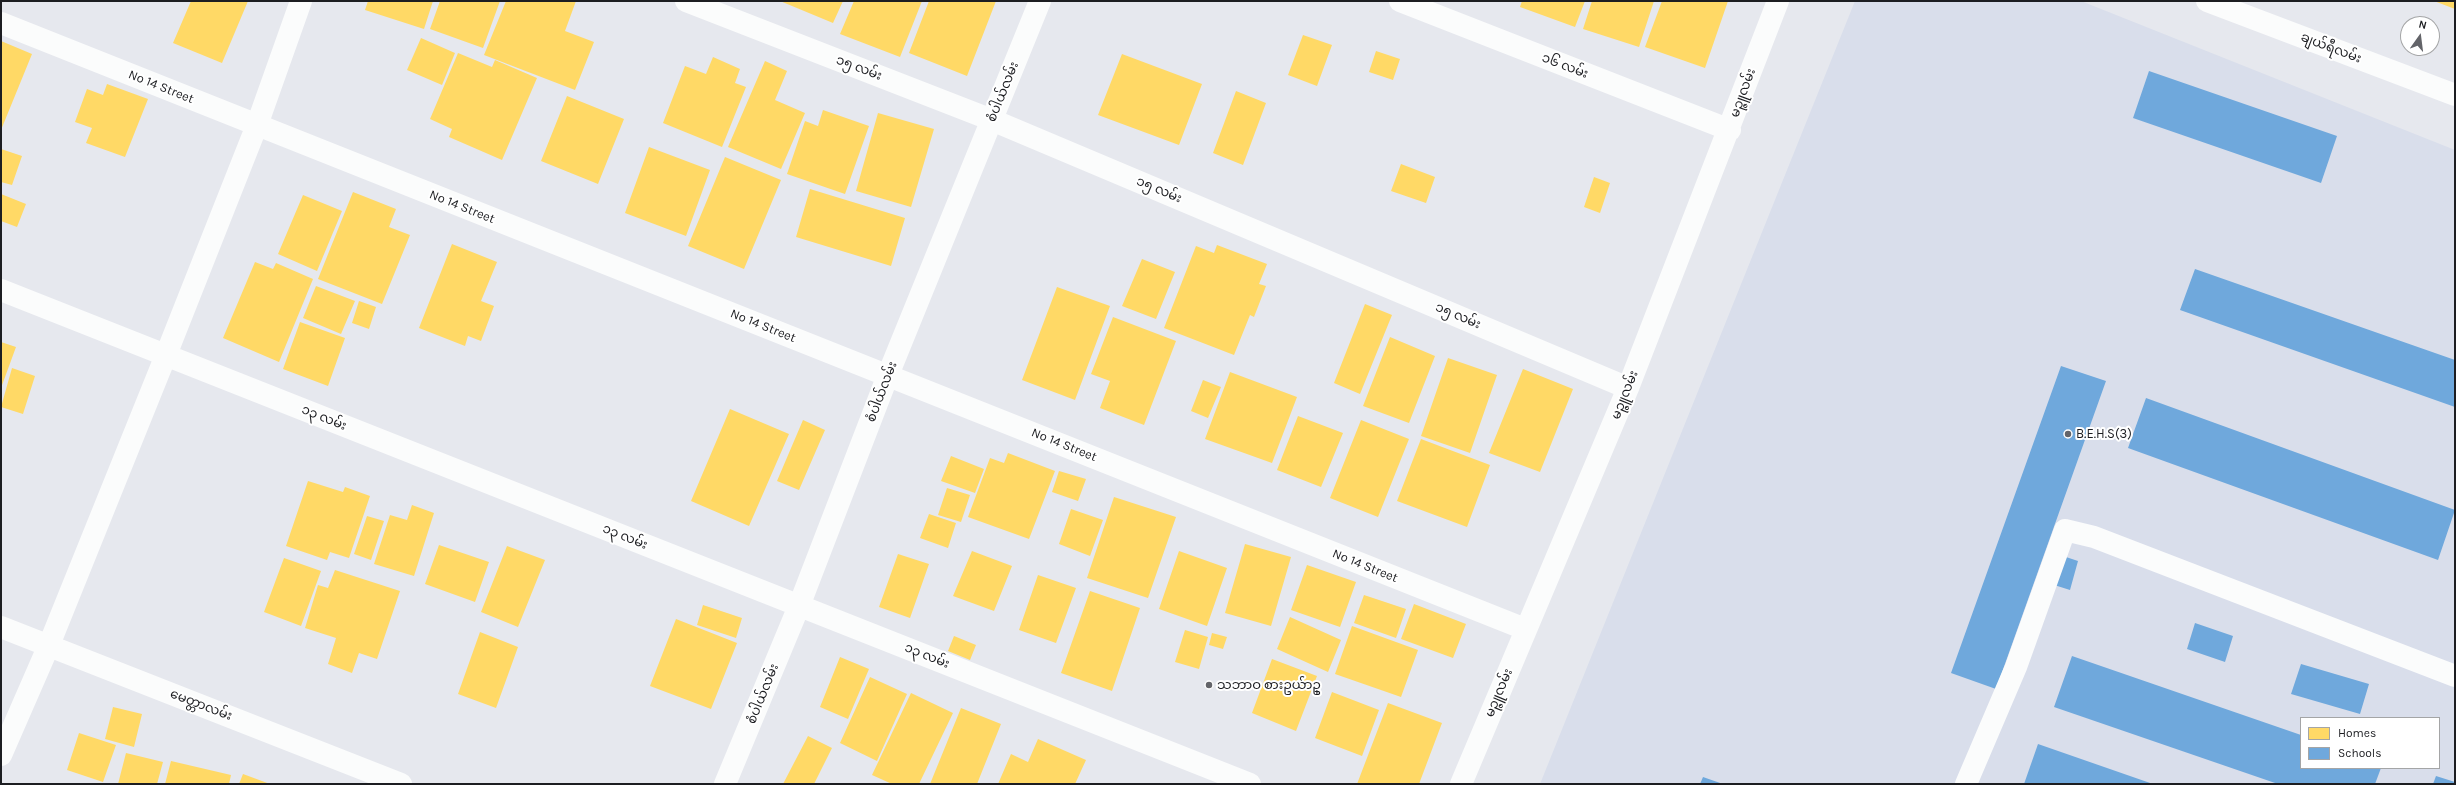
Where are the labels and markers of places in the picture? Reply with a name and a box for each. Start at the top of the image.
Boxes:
place label: B.E.H.S(3) [2076,426,2132,442]
marker: B.E.H.S(3) [2063,429,2073,439]
place label: သဘာဝ စားဥယ်ာဥ္ [1217,677,1321,693]
marker: သဘာဝ စားဥယ်ာဥ္ [1204,680,1214,690]

